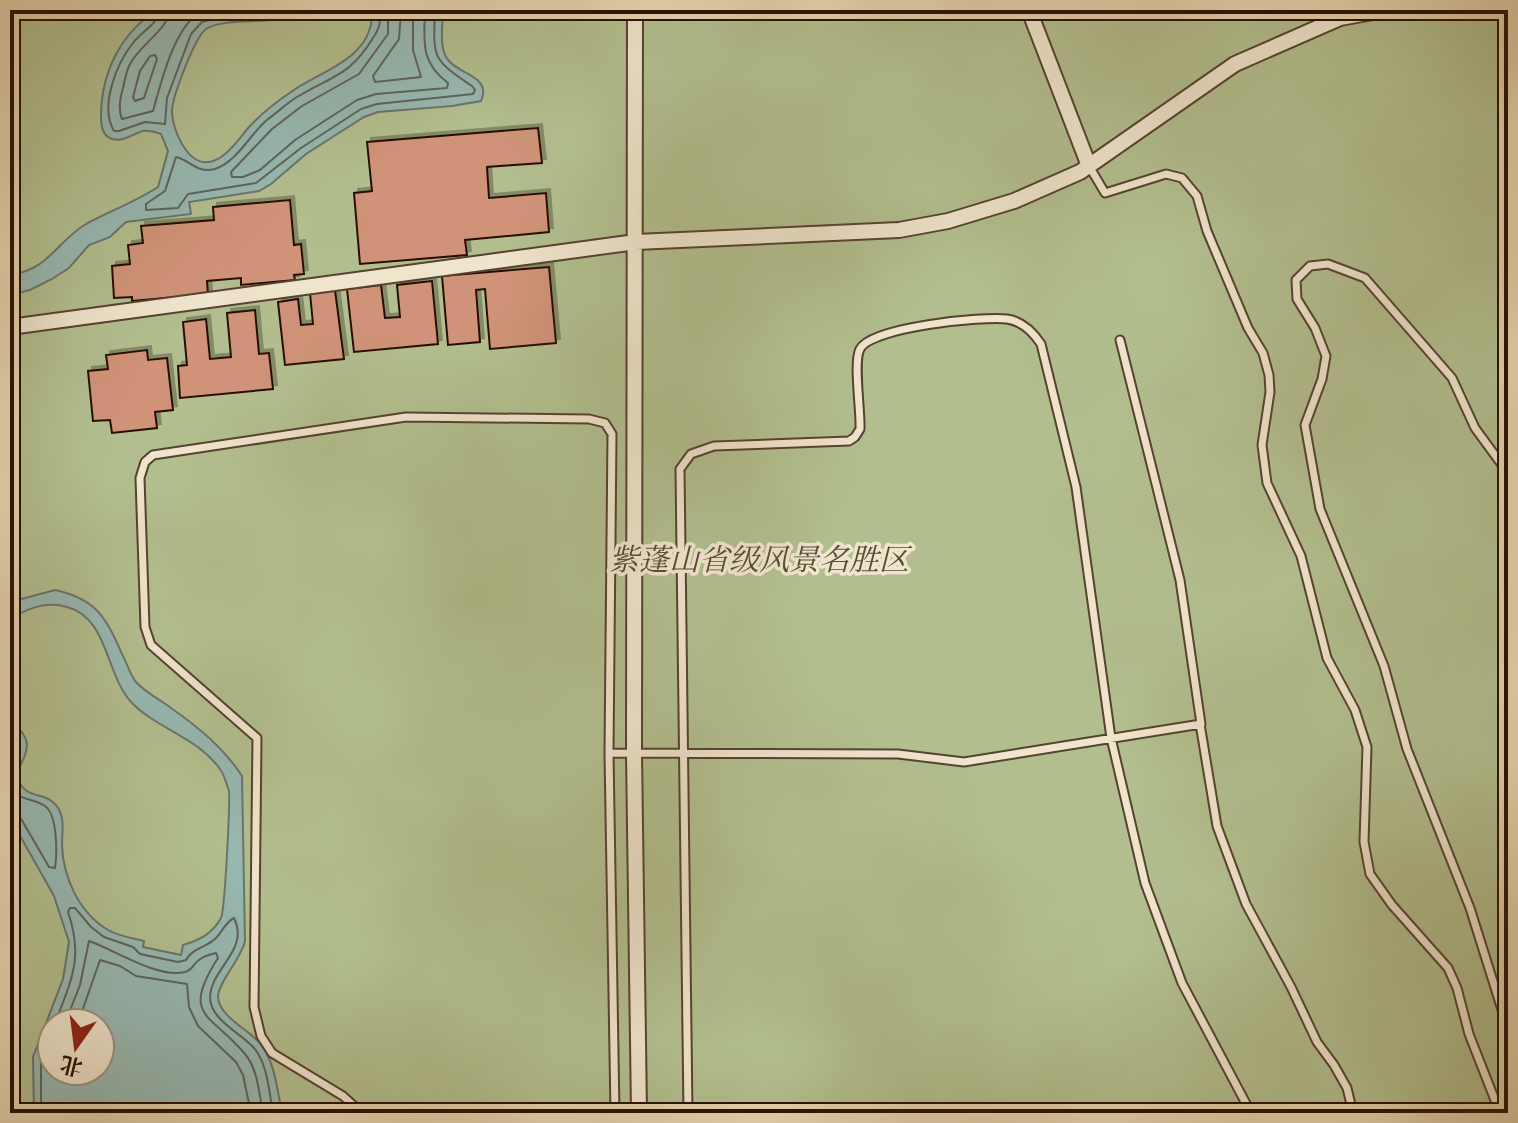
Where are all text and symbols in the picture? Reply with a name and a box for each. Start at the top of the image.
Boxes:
park label: 紫蓬山省级风景名胜区 [609,544,913,577]
north arrow [36,1007,116,1087]
text: 北 [58,1051,85,1079]

